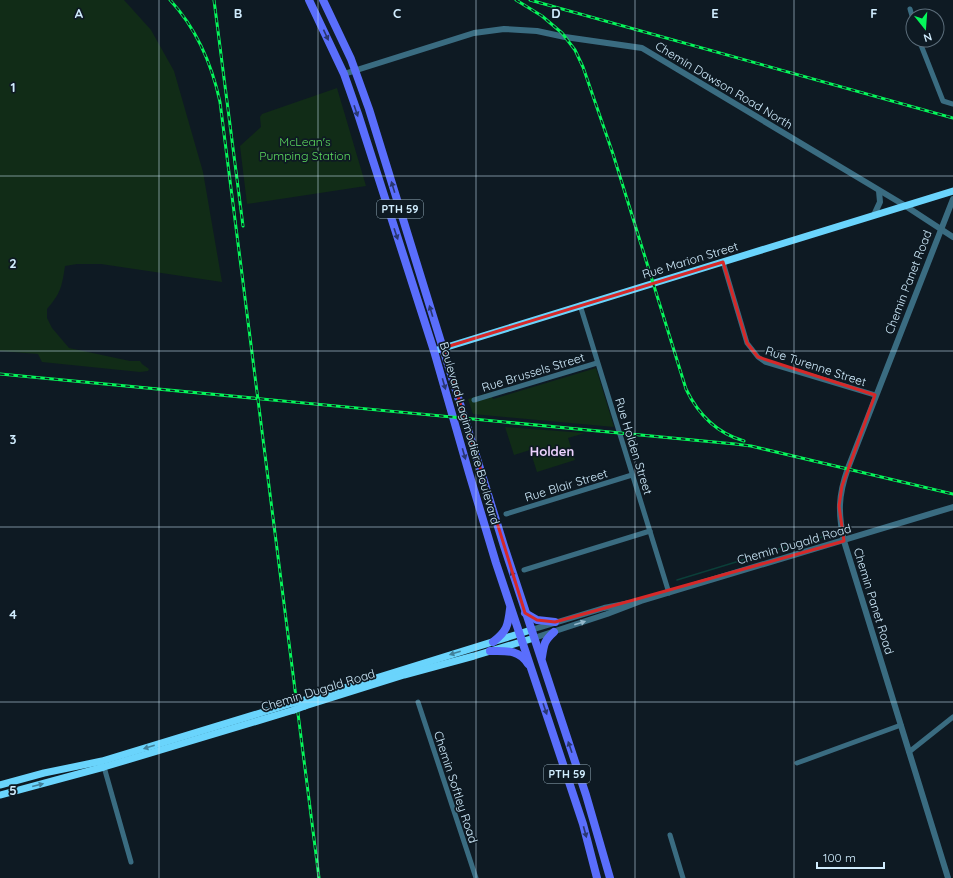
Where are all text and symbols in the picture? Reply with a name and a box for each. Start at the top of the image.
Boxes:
text: A [75,5,84,21]
text: B [234,5,242,21]
text: C [393,5,401,21]
text: D [551,5,561,21]
text: E [711,5,719,21]
text: F [870,5,878,21]
north arrow [905,8,945,48]
one-way arrow [323,29,329,41]
text: N [922,30,934,45]
street label: Chemin Dawson Road North [653,38,795,132]
text: 1 [10,79,16,95]
one-way arrow [354,105,360,117]
park label: McLean's Pumping Station [259,134,351,163]
one-way arrow [390,180,396,192]
road number: PTH 59 [377,200,423,218]
street label: Chemin Panet Road [881,228,935,336]
one-way arrow [394,229,400,241]
street label: Rue Marion Street [640,238,740,282]
text: 2 [9,255,17,271]
one-way arrow [428,304,434,316]
street label: Boulevard Lagimodière Boulevard [437,340,503,526]
street label: Rue Turenne Street [764,343,868,389]
street label: Rue Brussels Street [480,349,586,395]
one-way arrow [441,378,447,390]
street label: Rue Holden Street [612,396,656,496]
text: 3 [10,431,17,447]
district label: Holden [530,443,574,459]
one-way arrow [461,449,467,461]
street label: Rue Blair Street [523,465,609,505]
street label: Chemin Dugald Road [735,521,853,567]
street label: Chemin Panet Road [851,546,897,656]
one-way arrow [510,570,516,582]
text: 4 [9,606,17,622]
one-way arrow [575,620,587,626]
one-way arrow [449,650,461,656]
street label: Chemin Dugald Road [259,666,377,714]
one-way arrow [542,703,548,715]
street label: Chemin Softley Road [431,729,481,845]
one-way arrow [567,741,573,753]
one-way arrow [142,744,154,750]
road number: PTH 59 [544,765,590,783]
one-way arrow [31,781,44,787]
text: 5 [9,782,17,798]
one-way arrow [582,826,588,838]
scale bar [817,844,884,870]
text: 100 m [823,850,856,865]

